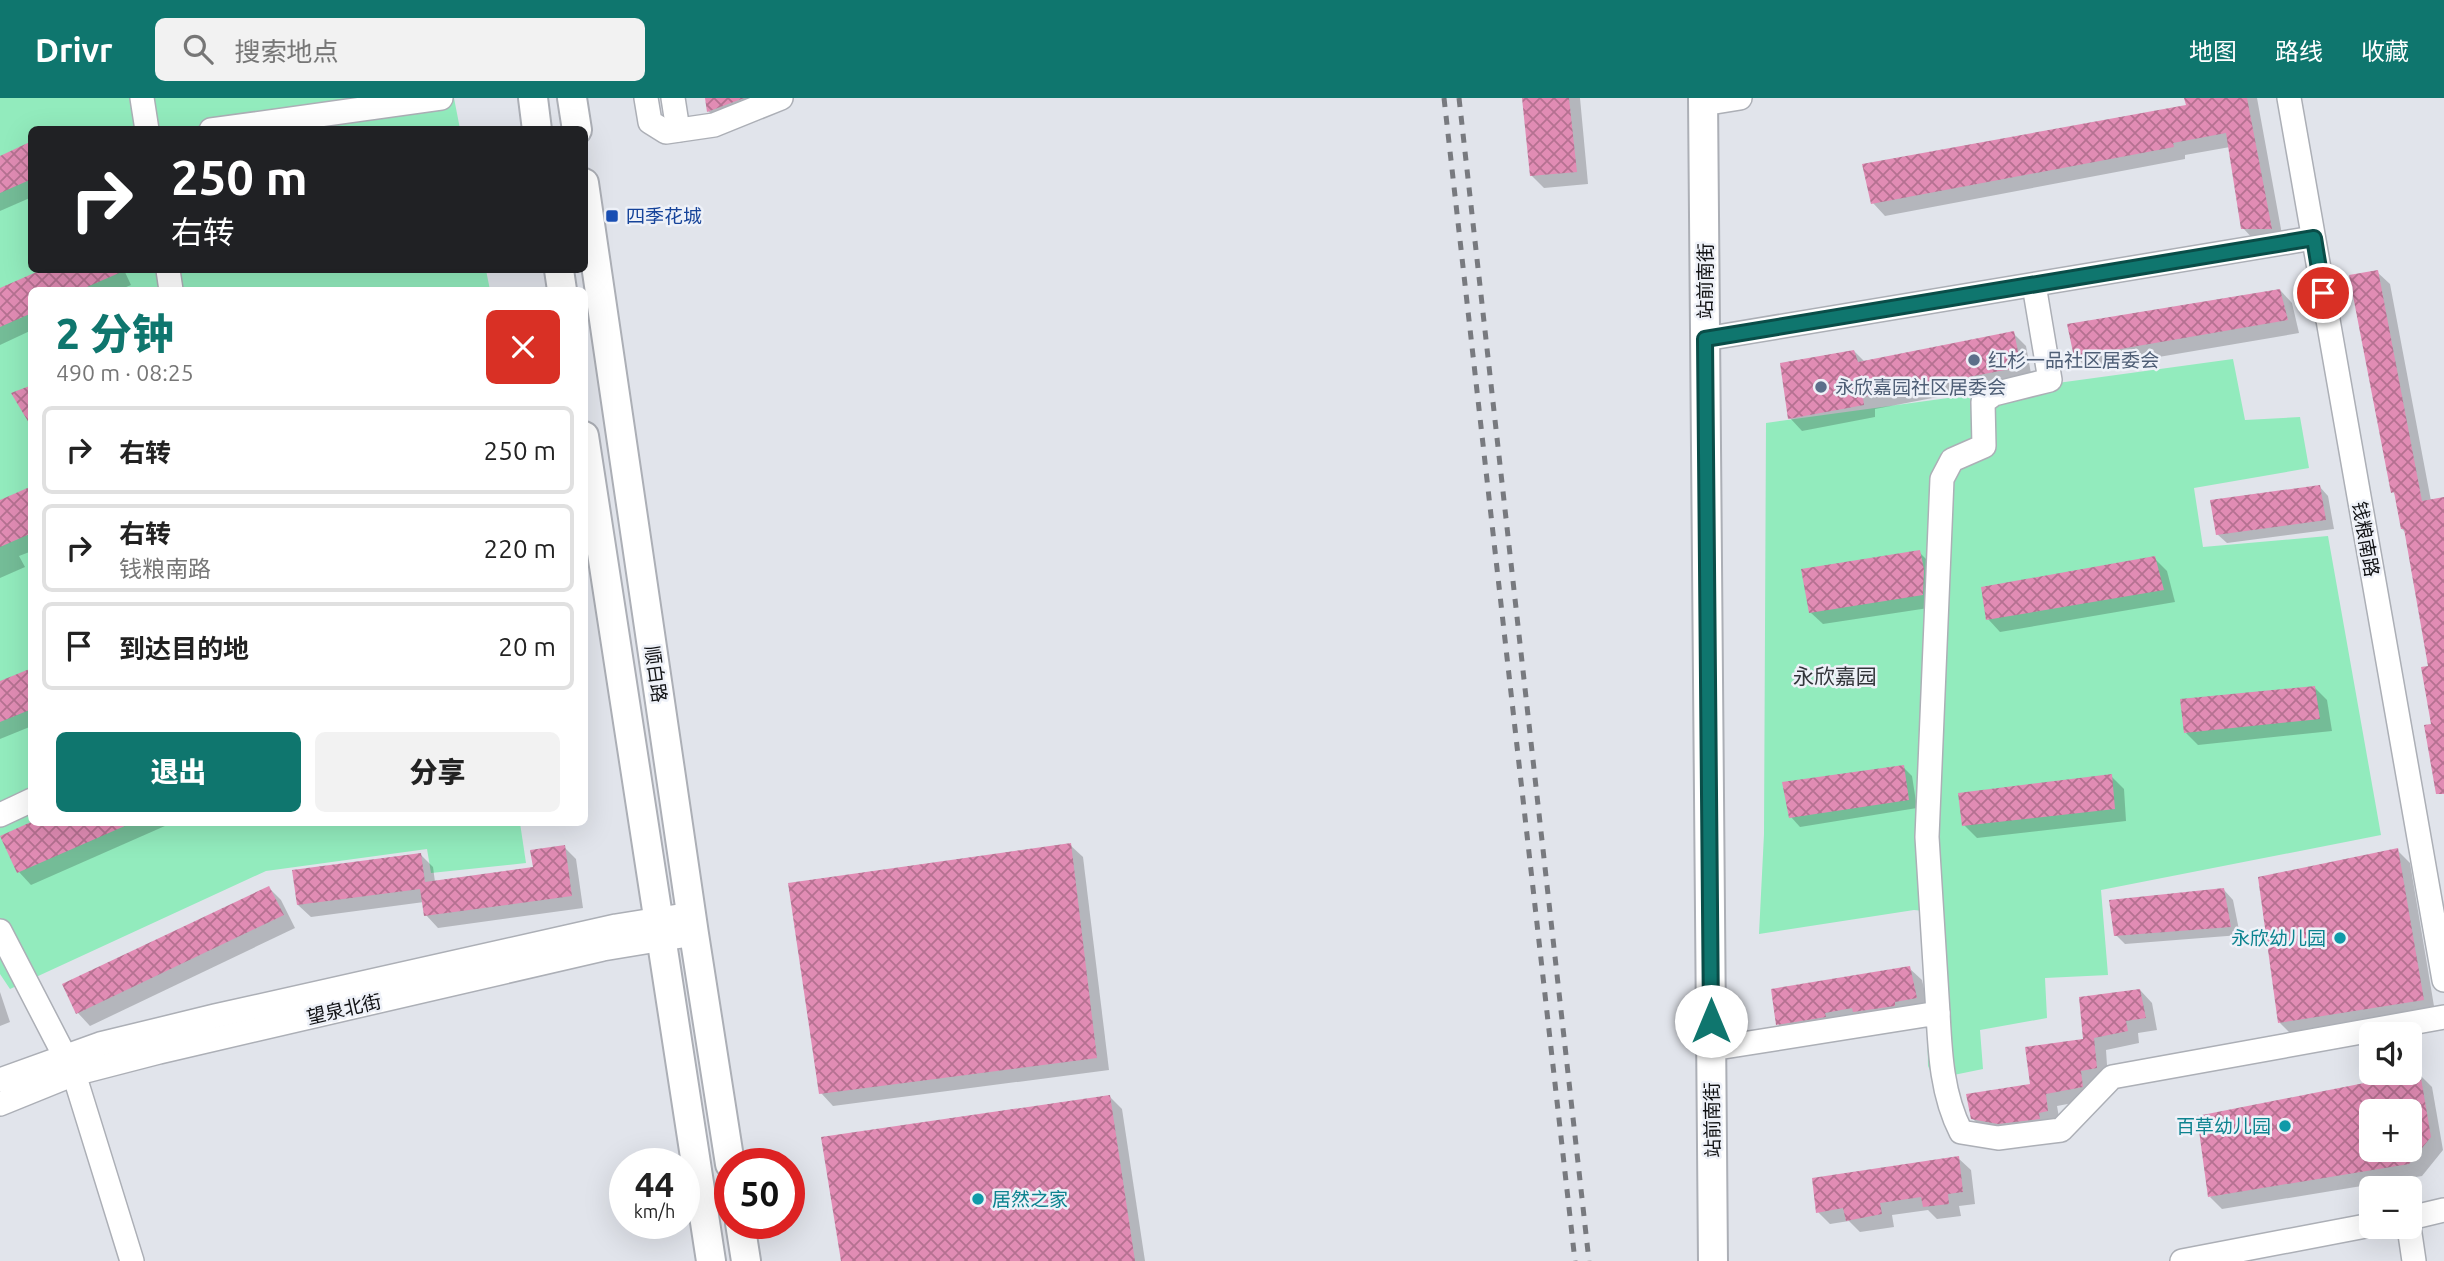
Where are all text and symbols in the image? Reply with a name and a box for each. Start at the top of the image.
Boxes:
search box [155,18,645,81]
icon: search [179,30,217,68]
text: Drivr [35,31,113,68]
text: 搜索地点 [235,37,339,66]
text: 地图 [2189,38,2237,65]
text: 路线 [2275,38,2323,65]
text: 收藏 [2361,38,2409,65]
text: 250 m [171,149,308,204]
icon: right [56,154,147,245]
place label: 四季花城 [626,205,702,227]
marker: 四季花城 [604,208,620,224]
text: 右转 [171,214,235,250]
street label: 站前南街 [1694,243,1716,319]
pin [2293,263,2353,323]
icon: arrive [2304,274,2342,312]
text: 2 分钟 [56,310,174,357]
button: close [486,310,560,384]
place label: 红杉一品社区居委会 [1988,349,2159,371]
marker: 红杉一品社区居委会 [1966,352,1982,368]
text: 490 m · 08:25 [56,360,194,385]
place label: 永欣嘉园社区居委会 [1835,376,2006,398]
marker: 永欣嘉园社区居委会 [1813,379,1829,395]
icon: right [60,431,98,469]
text: 250 m [484,436,556,465]
text: 右转 [119,438,171,467]
street label: 钱粮南路 [2349,500,2383,578]
text: 右转 [119,519,171,548]
icon: right [60,529,98,567]
text: 220 m [484,534,556,563]
text: 钱粮南路 [119,556,211,581]
icon: arrive [60,627,98,665]
text: 20 m [498,632,556,661]
text: 到达目的地 [119,634,249,663]
street label: 顺白路 [641,644,671,704]
district label: 永欣嘉园 [1793,664,1877,688]
button: 退出 [56,732,301,812]
button: 分享 [315,732,560,812]
place label: 永欣幼儿园 [2231,927,2326,949]
marker: 永欣幼儿园 [2332,930,2348,946]
position arrow [1674,984,1748,1058]
street label: 望泉北街 [304,990,384,1028]
map controls [2359,1022,2422,1239]
button: sound [2359,1022,2422,1085]
street label: 站前南街 [1700,1082,1724,1158]
button: + [2359,1099,2422,1162]
place label: 百草幼儿园 [2176,1115,2271,1137]
marker: 百草幼儿园 [2277,1118,2293,1134]
speed limit sign: 50 [714,1148,805,1239]
text: 44 [635,1164,674,1204]
button: − [2359,1176,2422,1239]
place label: 居然之家 [992,1188,1068,1210]
marker: 居然之家 [970,1191,986,1207]
text: km/h [634,1201,675,1221]

